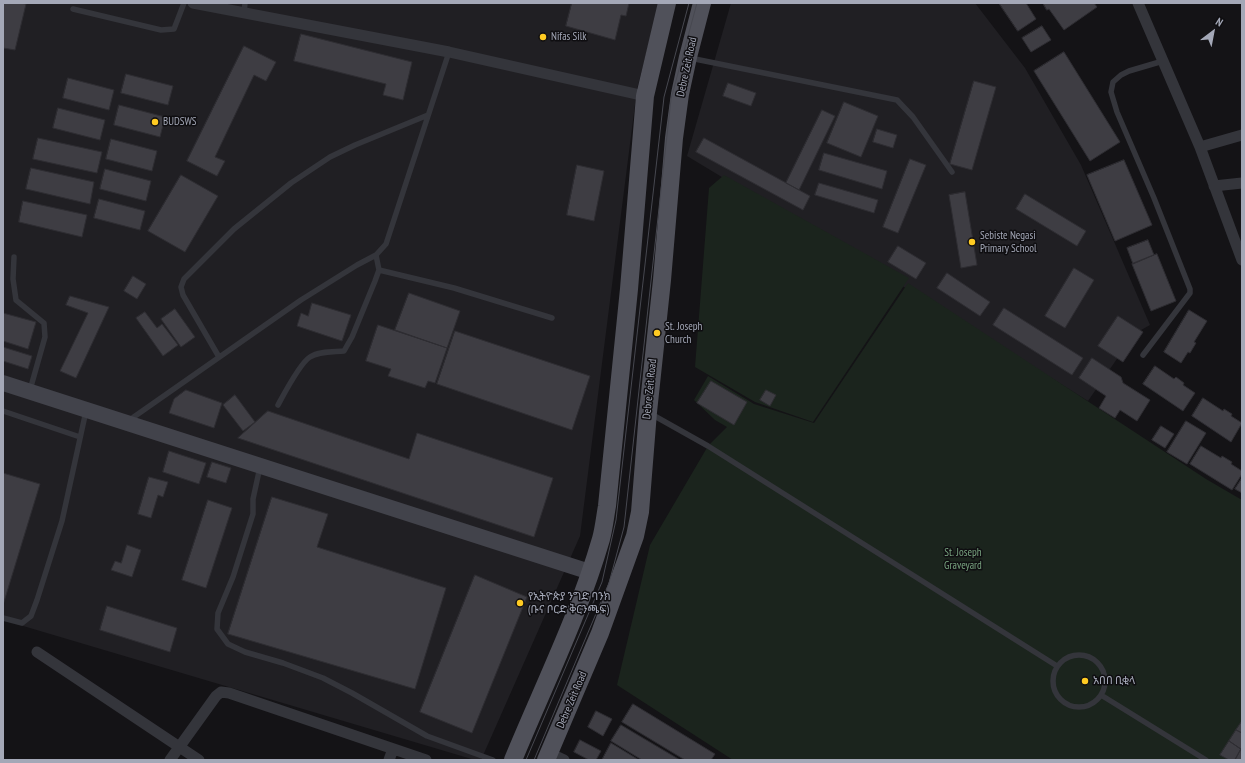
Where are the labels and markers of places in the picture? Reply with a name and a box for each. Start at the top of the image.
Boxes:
place label: Nifas Silk [551,30,587,44]
marker: Nifas Silk [538,32,548,42]
place label: BUDSWS [163,115,196,129]
marker: BUDSWS [150,117,160,127]
place label: Sebiste Negasi Primary School [980,229,1037,255]
marker: Sebiste Negasi Primary School [967,237,977,247]
place label: St. Joseph Church [665,320,702,346]
marker: St. Joseph Church [652,328,662,338]
place label: የኢትዮጵያ ንግድ ባንክ (ቡና ቦርድ ቅርንጫፍ) [528,590,611,616]
marker: የኢትዮጵያ ንግድ ባንክ (ቡና ቦርድ ቅርንጫፍ) [515,598,525,608]
place label: አበበ ቢቂላ [1093,674,1135,688]
marker: አበበ ቢቂላ [1080,676,1090,686]

